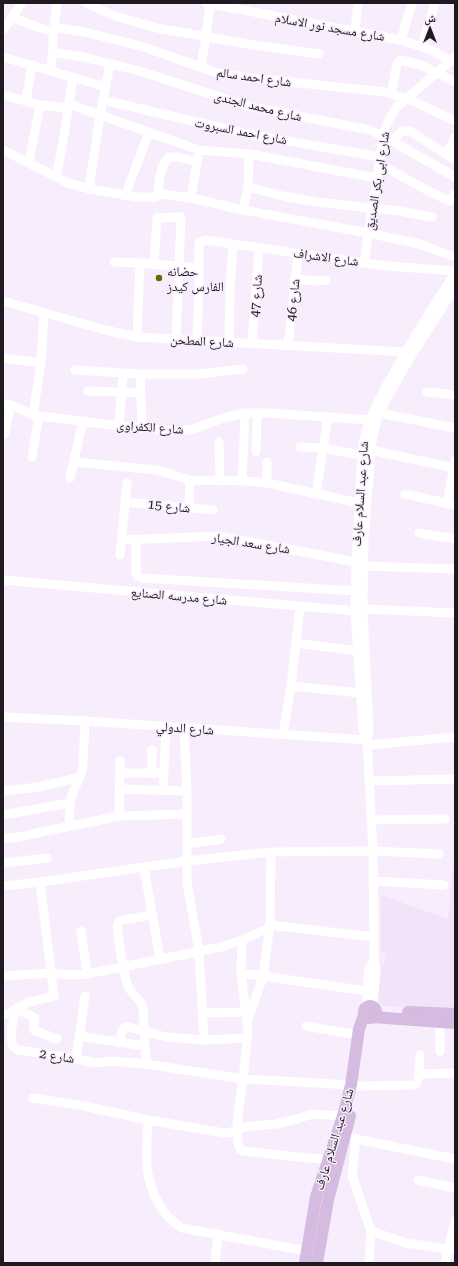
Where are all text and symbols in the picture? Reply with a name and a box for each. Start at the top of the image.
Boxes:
north arrow [410,8,450,48]
street label: شارع مسجد نور الاسلام [274,10,386,46]
text: ش [424,12,436,26]
street label: شارع احمد سالم [215,64,293,92]
street label: شارع محمد الجندى [212,88,303,126]
street label: شارع احمد السبروت [193,115,288,149]
street label: شارع ابى بكر الصديق [362,130,394,232]
street label: شارع الاشراف [292,245,360,271]
place label: حضانه الفارس كيدز [166,264,224,295]
marker: حضانه الفارس كيدز [154,273,164,283]
street label: شارع 47 [247,274,267,318]
street label: شارع 46 [283,278,305,322]
street label: شارع المطحن [170,332,234,352]
street label: شارع الكفراوى [116,417,184,439]
street label: شارع عبد السلام عارف [349,441,373,547]
street label: شارع 15 [147,496,191,518]
street label: شارع سعد الجيار [210,529,291,559]
street label: شارع مدرسه الصنايع [130,584,228,610]
street label: شارع الدولي [155,719,214,741]
street label: شارع 2 [38,1046,76,1068]
street label: شارع عبد السلام عارف [311,1086,359,1192]

